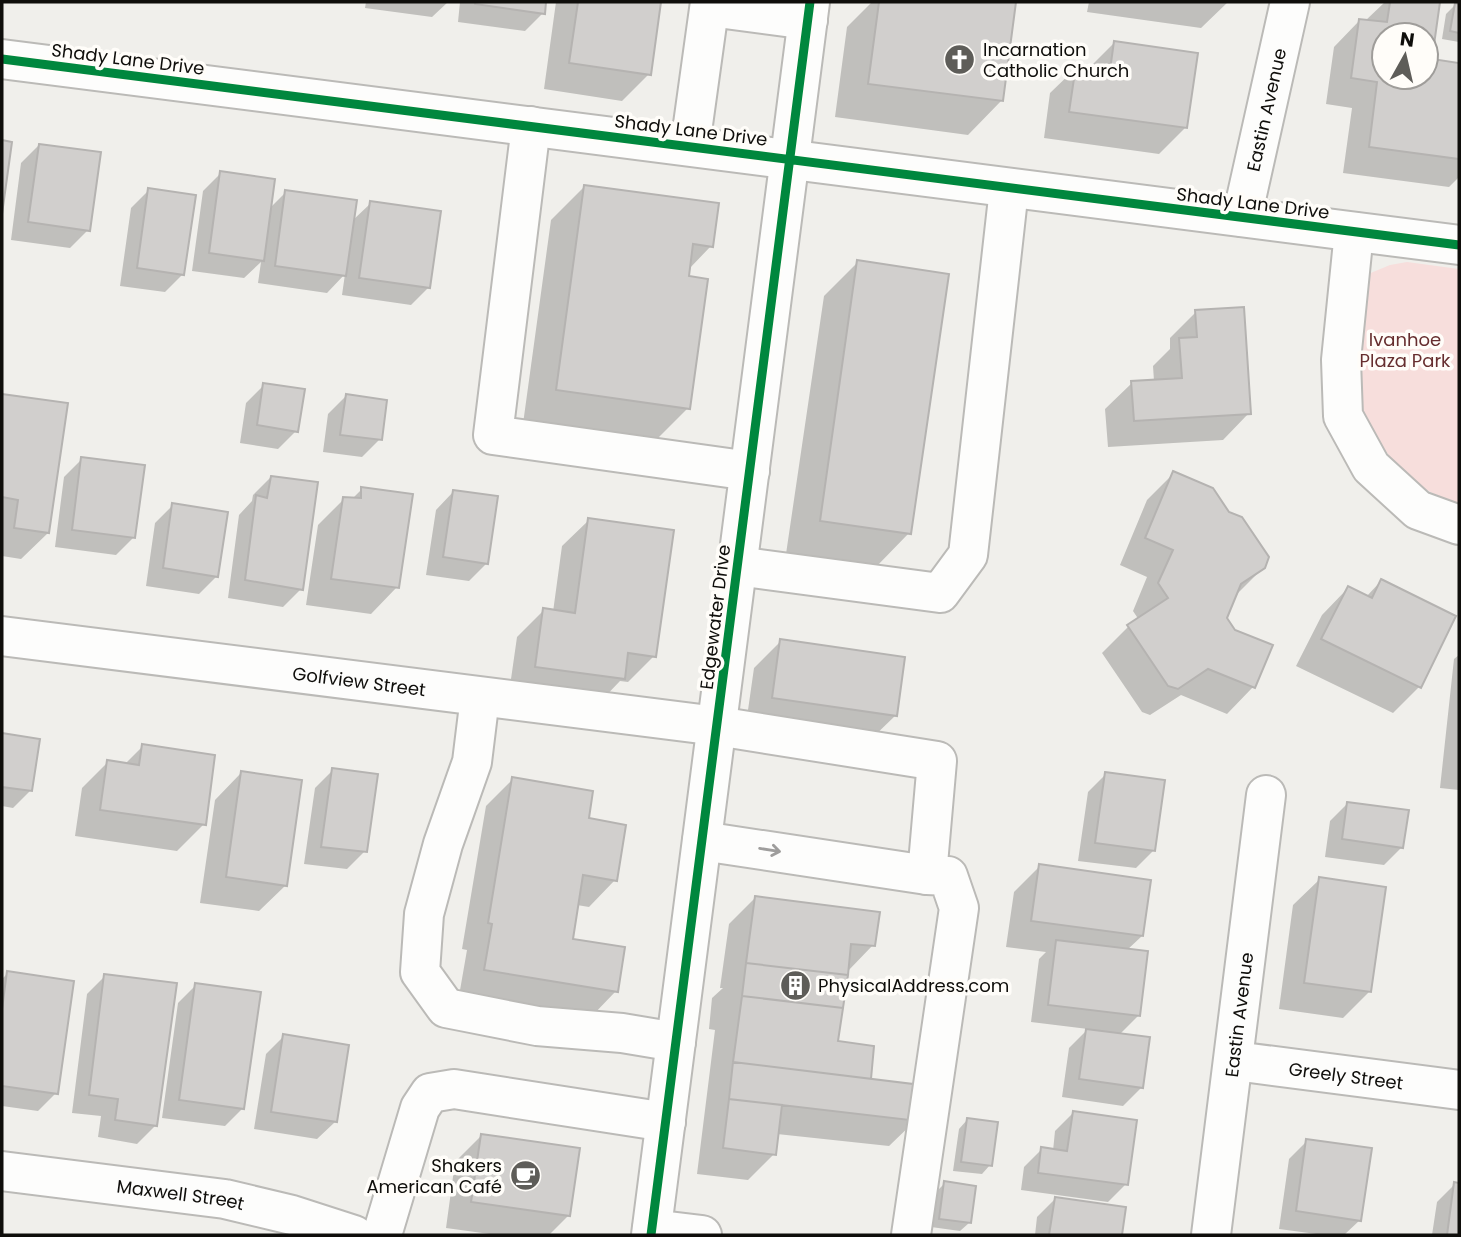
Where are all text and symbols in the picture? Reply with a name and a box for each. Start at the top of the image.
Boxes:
north arrow [1370,21,1440,91]
text: N [1398,25,1416,54]
street label: Shady Lane Drive [50,37,206,81]
place label: Incarnation Catholic Church [983,37,1129,83]
church icon: Incarnation Catholic Church [943,42,977,76]
street label: Eastin Avenue [1240,46,1292,174]
street label: Shady Lane Drive [613,108,769,152]
street label: Shady Lane Drive [1175,181,1331,225]
park label: Ivanhoe Plaza Park [1360,327,1451,373]
street label: Edgewater Drive [694,543,736,691]
street label: Golfview Street [291,660,427,702]
one-way arrow [758,844,781,857]
street label: Eastin Avenue [1218,951,1259,1079]
building icon: PhysicalAddress.com [778,968,812,1002]
place label: PhysicalAddress.com [818,973,1009,998]
street label: Greely Street [1287,1056,1405,1095]
place label: Shakers American Café [366,1153,502,1199]
cafe icon: Shakers American Café [508,1158,542,1192]
street label: Maxwell Street [115,1173,247,1216]

